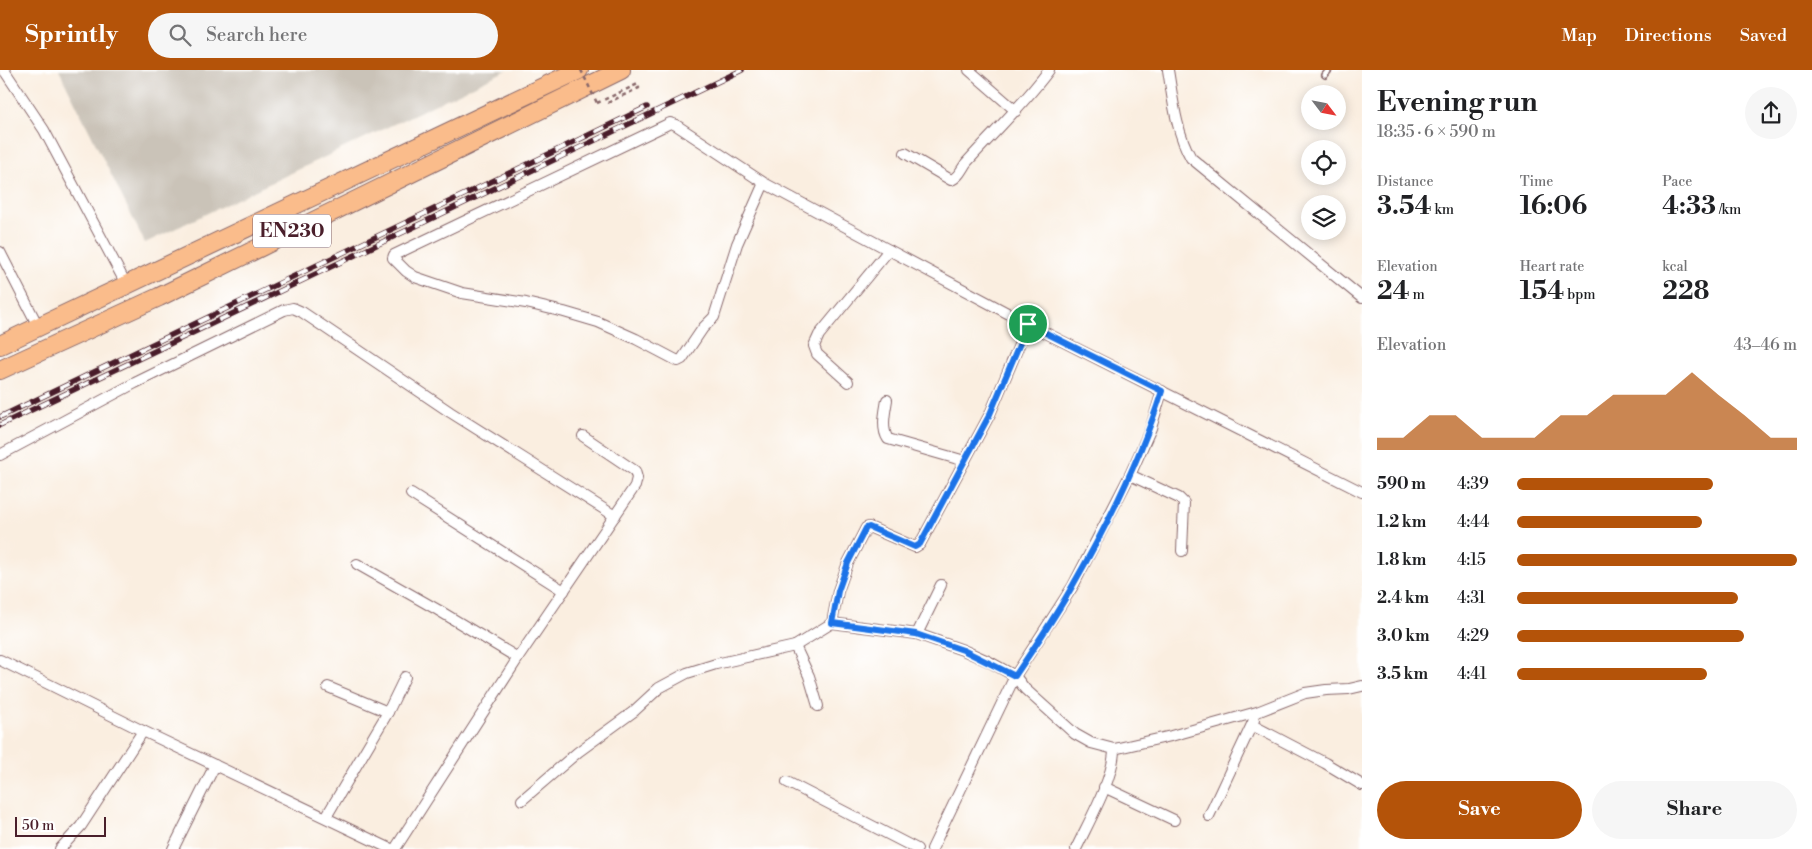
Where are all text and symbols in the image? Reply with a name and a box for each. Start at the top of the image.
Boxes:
search box [148,13,498,58]
text: Sprintly [25,20,118,50]
icon: search [166,21,194,49]
text: Search here [206,23,307,47]
text: Map [1561,24,1597,47]
text: Directions [1625,24,1712,47]
text: Saved [1740,24,1787,47]
north arrow [1301,85,1346,130]
map controls [1301,85,1346,240]
text: Evening run [1377,85,1538,120]
button: share [1745,87,1797,139]
text: 18:35 · 6 × 590 m [1377,122,1496,142]
button: locate [1301,140,1346,185]
text: Distance [1377,173,1434,191]
text: Time [1520,173,1553,191]
text: Pace [1662,173,1692,191]
text: 3.54 [1377,191,1432,222]
text: 16:06 [1520,191,1587,222]
text: 4:33 [1662,191,1716,222]
button: layers [1301,195,1346,240]
text: km [1432,201,1454,219]
text: /km [1716,201,1741,219]
road number: EN230 [253,214,331,248]
text: Elevation [1377,258,1438,276]
text: Heart rate [1520,258,1584,276]
text: kcal [1662,258,1688,276]
text: 24 [1377,276,1410,307]
text: 154 [1520,276,1564,307]
text: 228 [1662,276,1710,307]
text: m [1410,286,1425,304]
text: bpm [1564,286,1596,304]
pin [1007,303,1049,345]
icon: arrive [1014,310,1042,338]
text: Elevation [1377,335,1446,355]
text: 43–46 m [1734,335,1797,355]
text: 590 m [1377,474,1426,494]
text: 4:39 [1457,474,1489,494]
text: 1.2 km [1377,512,1426,532]
text: 4:44 [1457,512,1490,532]
text: 1.8 km [1377,550,1426,570]
text: 4:15 [1457,550,1486,570]
text: 2.4 km [1377,588,1429,608]
text: 4:31 [1457,588,1485,608]
text: 3.0 km [1377,626,1430,646]
text: 4:29 [1457,626,1489,646]
text: 3.5 km [1377,664,1428,684]
text: 4:41 [1457,664,1487,684]
button: Save [1377,781,1582,839]
button: Share [1592,781,1797,839]
scale bar [15,814,106,837]
text: 50 m [22,817,54,835]

